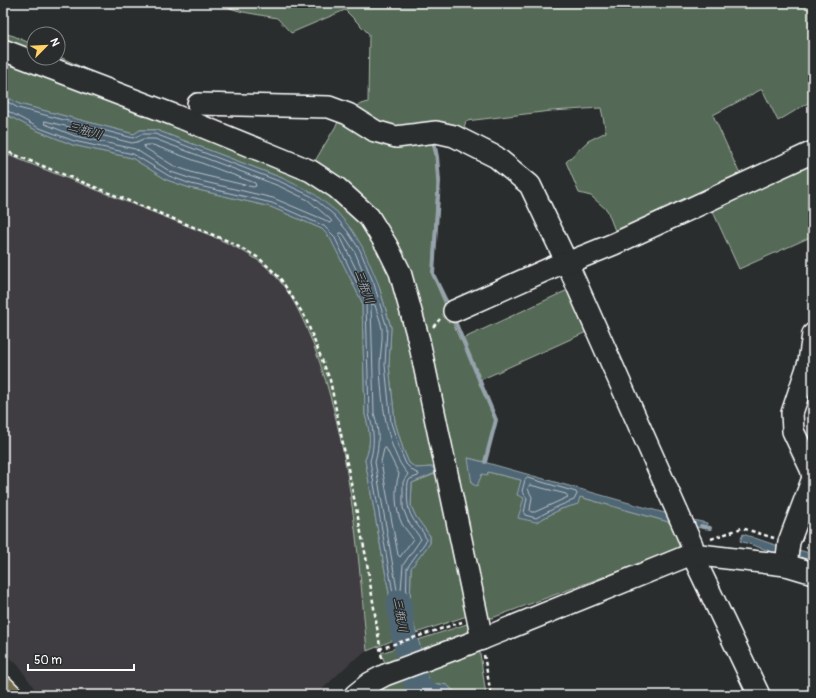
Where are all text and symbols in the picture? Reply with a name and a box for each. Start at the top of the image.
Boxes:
north arrow [26,26,66,66]
text: N [47,36,62,49]
water label: 三瓶川 [66,119,104,143]
water label: 三瓶川 [351,268,377,306]
water label: 三瓶川 [389,596,411,634]
scale bar [28,646,134,672]
text: 50 m [34,653,62,668]

